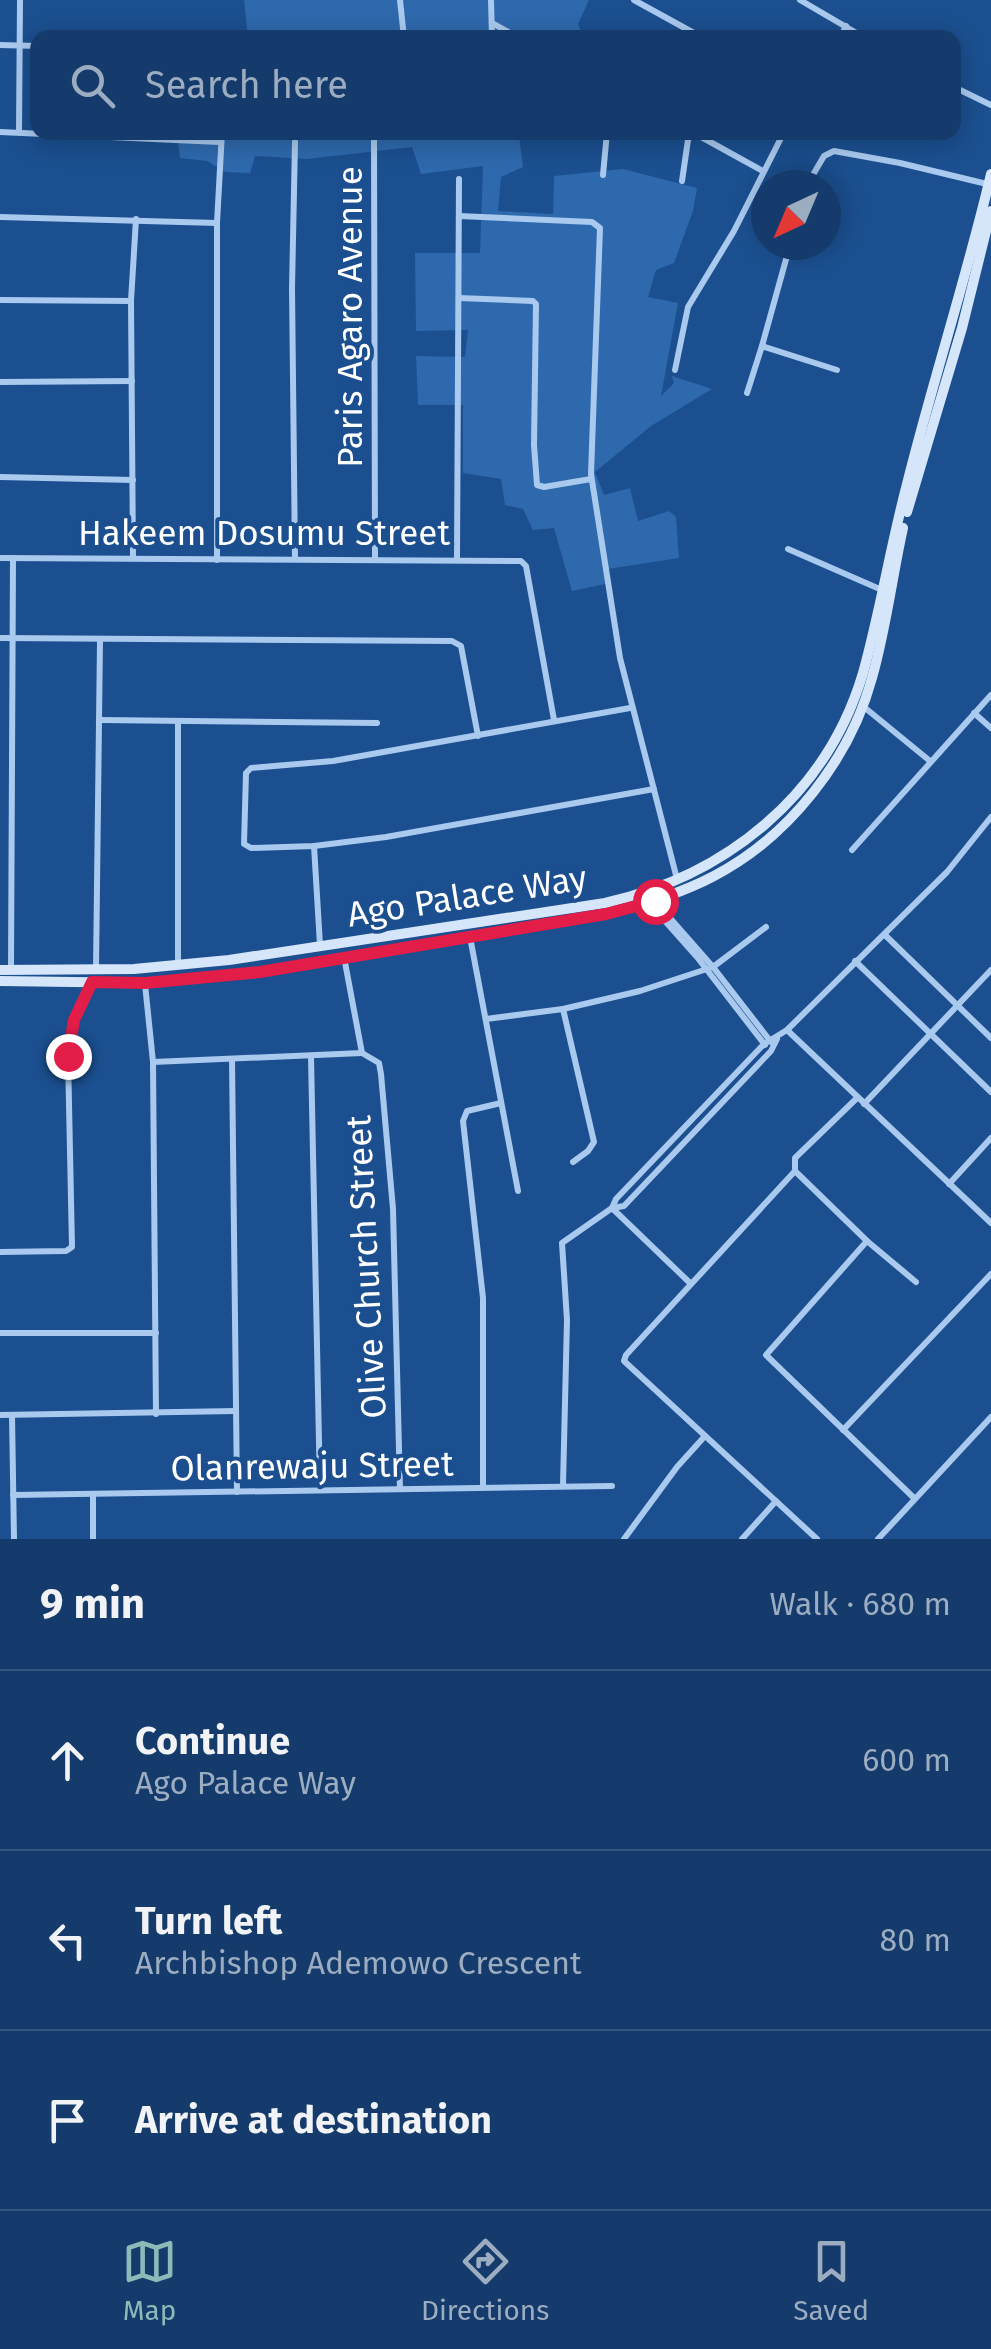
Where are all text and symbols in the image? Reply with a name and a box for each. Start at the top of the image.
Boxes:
search box [30,30,961,140]
icon: search [65,58,120,113]
text: Search here [145,62,348,108]
street label: Paris Agaro Avenue [329,166,371,468]
north arrow [751,170,841,260]
street label: Hakeem Dosumu Street [78,512,450,554]
street label: Ago Palace Way [344,856,590,936]
route start [633,879,679,925]
route end [46,1034,92,1080]
street label: Olive Church Street [337,1114,395,1420]
street label: Olanrewaju Street [170,1443,454,1489]
text: 9 min [40,1579,145,1629]
text: Walk · 680 m [770,1585,951,1623]
text: Continue [135,1718,290,1764]
icon: ahead [40,1733,95,1788]
text: 600 m [862,1741,951,1779]
text: Ago Palace Way [135,1764,356,1802]
text: Turn left [135,1898,282,1944]
icon: left [40,1913,95,1968]
text: 80 m [880,1921,951,1959]
text: Archbishop Ademowo Crescent [135,1944,581,1982]
icon: arrive [40,2093,95,2148]
text: Arrive at destination [135,2097,492,2143]
tab: Map [122,2234,177,2327]
tab: Directions [421,2234,549,2327]
tab: Saved [793,2234,869,2327]

